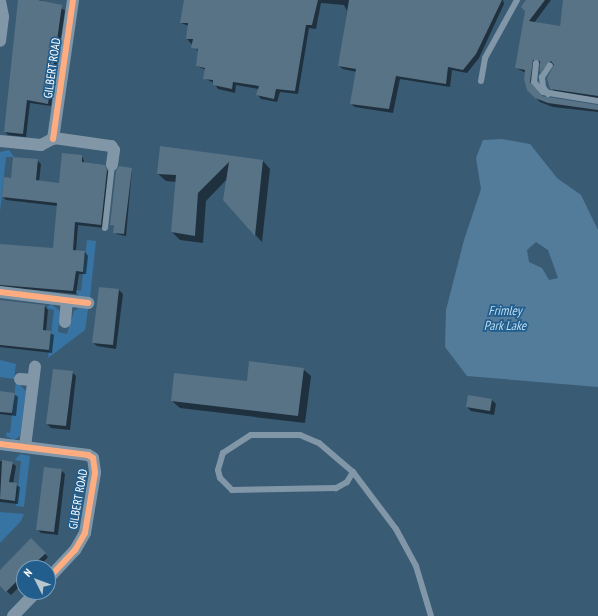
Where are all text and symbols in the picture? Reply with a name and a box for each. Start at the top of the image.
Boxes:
street label: GILBERT ROAD [41,37,63,99]
water label: Frimley Park Lake [484,304,526,335]
street label: GILBERT ROAD [66,468,90,530]
north arrow [16,560,56,600]
text: N [21,566,35,580]

